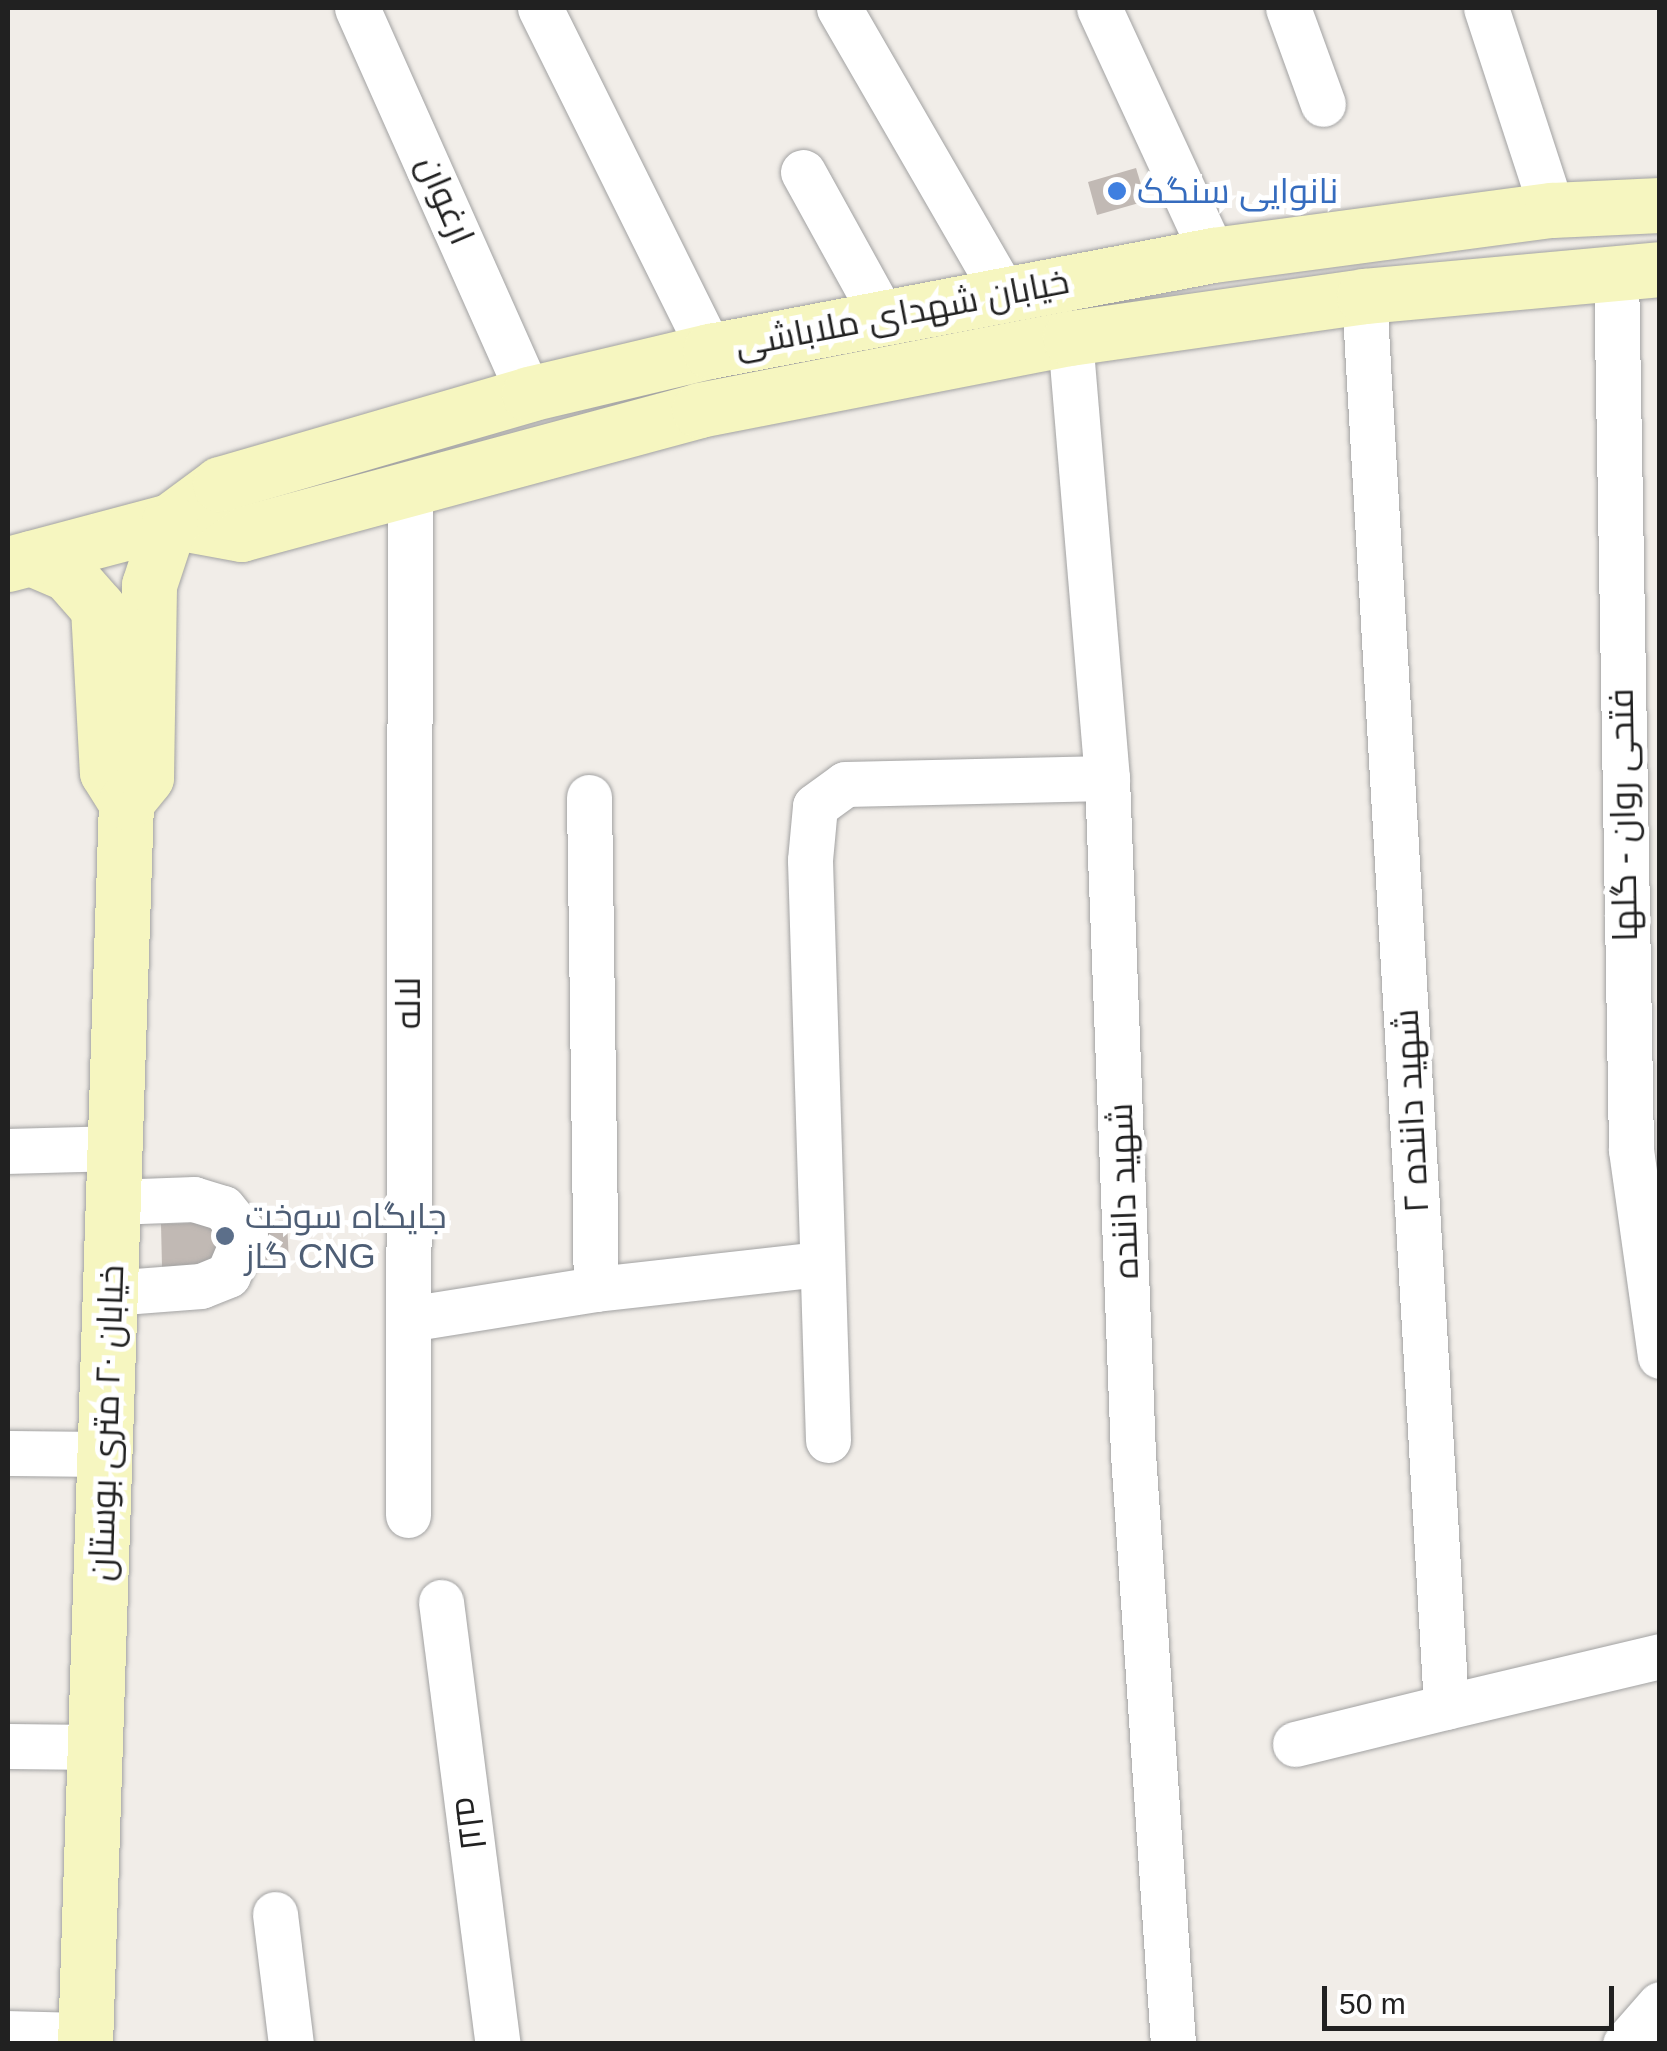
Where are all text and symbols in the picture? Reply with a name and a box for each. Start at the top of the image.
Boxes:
street label: ارغوان [409,149,483,251]
place label: نانوایی سنگک [1137,170,1338,212]
marker: نانوایی سنگک [1106,180,1128,202]
street label: خیابان شهدای ملاباشی [731,260,1073,366]
street label: فتحی روان - گلها [1600,688,1646,942]
street label: لاله [387,977,429,1029]
street label: شهید داننده ۲ [1385,1008,1437,1214]
street label: شهید داننده [1099,1102,1147,1280]
place label: جایگاه سوخت گاز CNG [245,1195,447,1277]
marker: جایگاه سوخت گاز CNG [214,1225,236,1247]
street label: خیابان ۲۰ متری بوستان [79,1264,133,1582]
street label: لاله [446,1794,494,1852]
scale bar [1327,1966,1620,2028]
text: 50 m [1339,1987,1406,2020]

